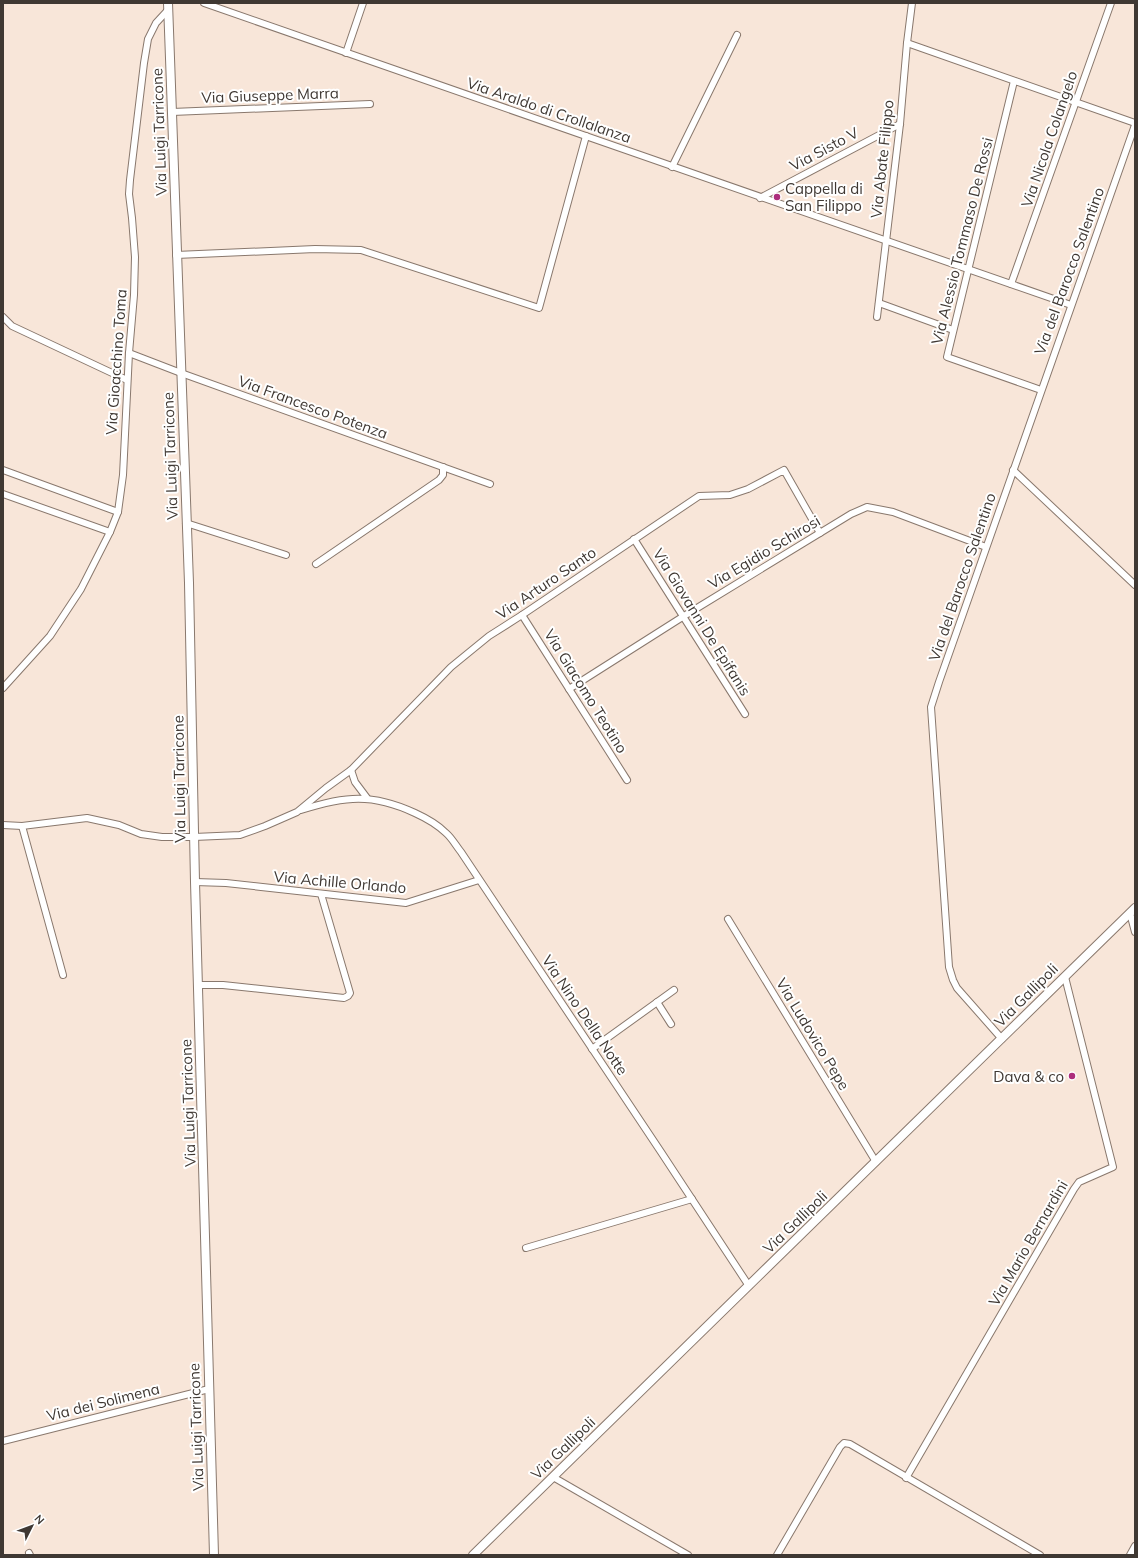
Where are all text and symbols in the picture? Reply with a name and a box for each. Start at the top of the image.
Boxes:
street label: Via Luigi Tarricone [147,68,171,196]
street label: Via Nicola Colangelo [1017,68,1081,210]
street label: Via Araldo di Crollalanza [464,73,634,147]
street label: Via Giuseppe Marra [201,83,339,107]
street label: Via Abate Filippo [866,99,898,219]
street label: Via Sisto V [786,123,862,175]
street label: Via Alessio Tommaso De Rossi [927,135,997,347]
place label: Cappella di San Filippo [785,179,863,215]
street label: Via del Barocco Salentino [1030,185,1108,357]
marker: Cappella di San Filippo [772,192,782,202]
street label: Via Gioacchino Toma [101,288,131,436]
street label: Via Francesco Potenza [236,371,390,443]
street label: Via Luigi Tarricone [158,392,182,520]
street label: Via del Barocco Salentino [924,490,1000,664]
street label: Via Egidio Schirosi [704,511,824,593]
street label: Via Arturo Santo [492,543,600,623]
street label: Via Giovanni De Epifanis [649,545,755,699]
street label: Via Giacomo Teotino [540,625,632,757]
street label: Via Luigi Tarricone [168,715,190,843]
street label: Via Achille Orlando [273,867,407,897]
street label: Via Nino Della Notte [538,951,632,1079]
street label: Via Gallipoli [990,959,1062,1031]
street label: Via Ludovico Pepe [772,975,854,1093]
street label: Via Luigi Tarricone [176,1039,200,1167]
place label: Dava & co [993,1067,1064,1086]
marker: Dava & co [1067,1071,1077,1081]
street label: Via Mario Bernardini [984,1177,1072,1309]
street label: Via Gallipoli [759,1187,831,1257]
street label: Via Luigi Tarricone [184,1363,208,1491]
street label: Via dei Solimena [45,1379,161,1425]
street label: Via Gallipoli [527,1413,599,1483]
north arrow [12,1506,52,1546]
text: N [31,1512,47,1527]

